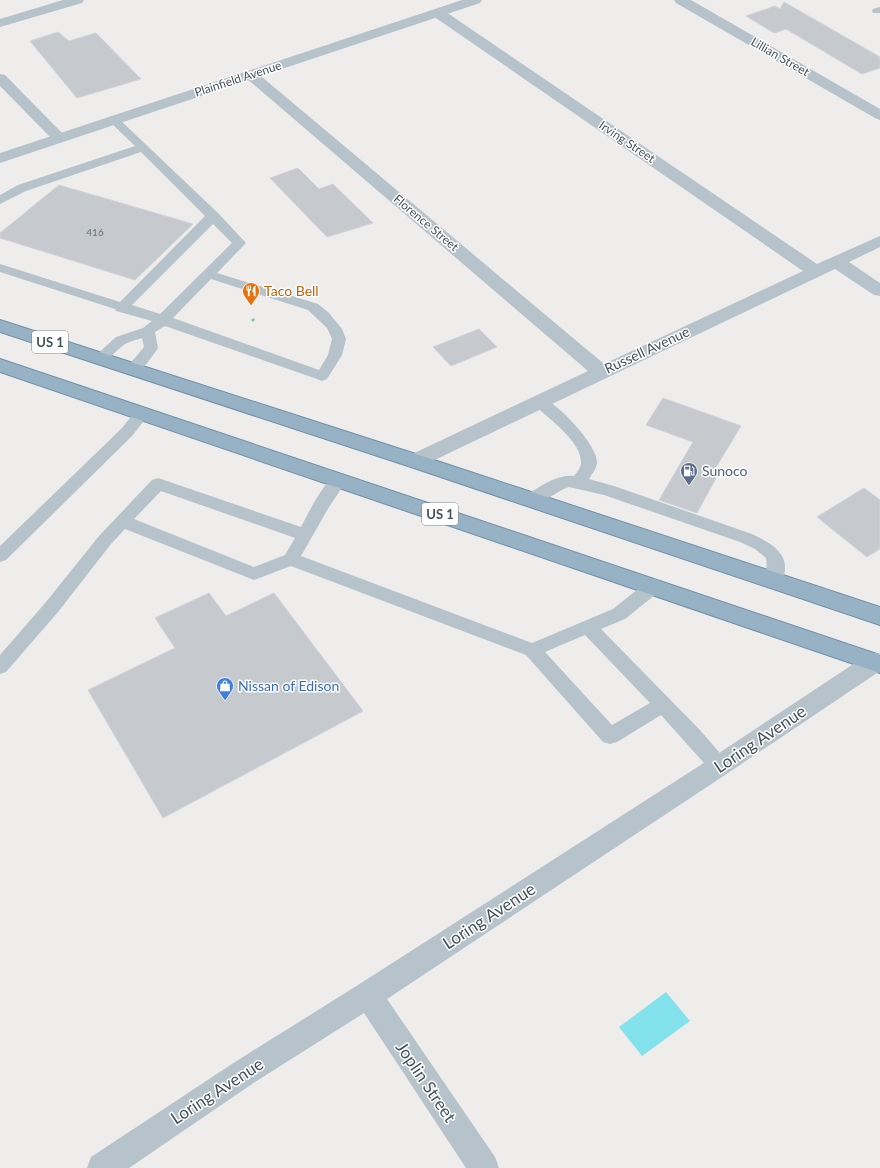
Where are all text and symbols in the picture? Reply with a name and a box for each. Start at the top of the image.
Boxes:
street label: Lillian Street [748,34,813,80]
street label: Plainfield Avenue [192,57,283,100]
street label: Irving Street [596,117,659,166]
street label: Florence Street [391,191,462,255]
house number: 416 [86,226,104,238]
restaurant icon: Taco Bell [241,281,261,306]
place label: Taco Bell [264,282,319,299]
street label: Russell Avenue [602,322,692,377]
road number: US 1 [32,331,68,353]
fuel station icon: Sunoco [679,461,699,486]
place label: Sunoco [702,462,748,479]
road number: US 1 [422,503,458,525]
shop icon: Nissan of Edison [215,676,235,701]
place label: Nissan of Edison [238,677,339,694]
street label: Loring Avenue [710,700,810,777]
street label: Loring Avenue [438,878,539,953]
street label: Joplin Street [392,1037,461,1126]
street label: Loring Avenue [166,1053,267,1128]

